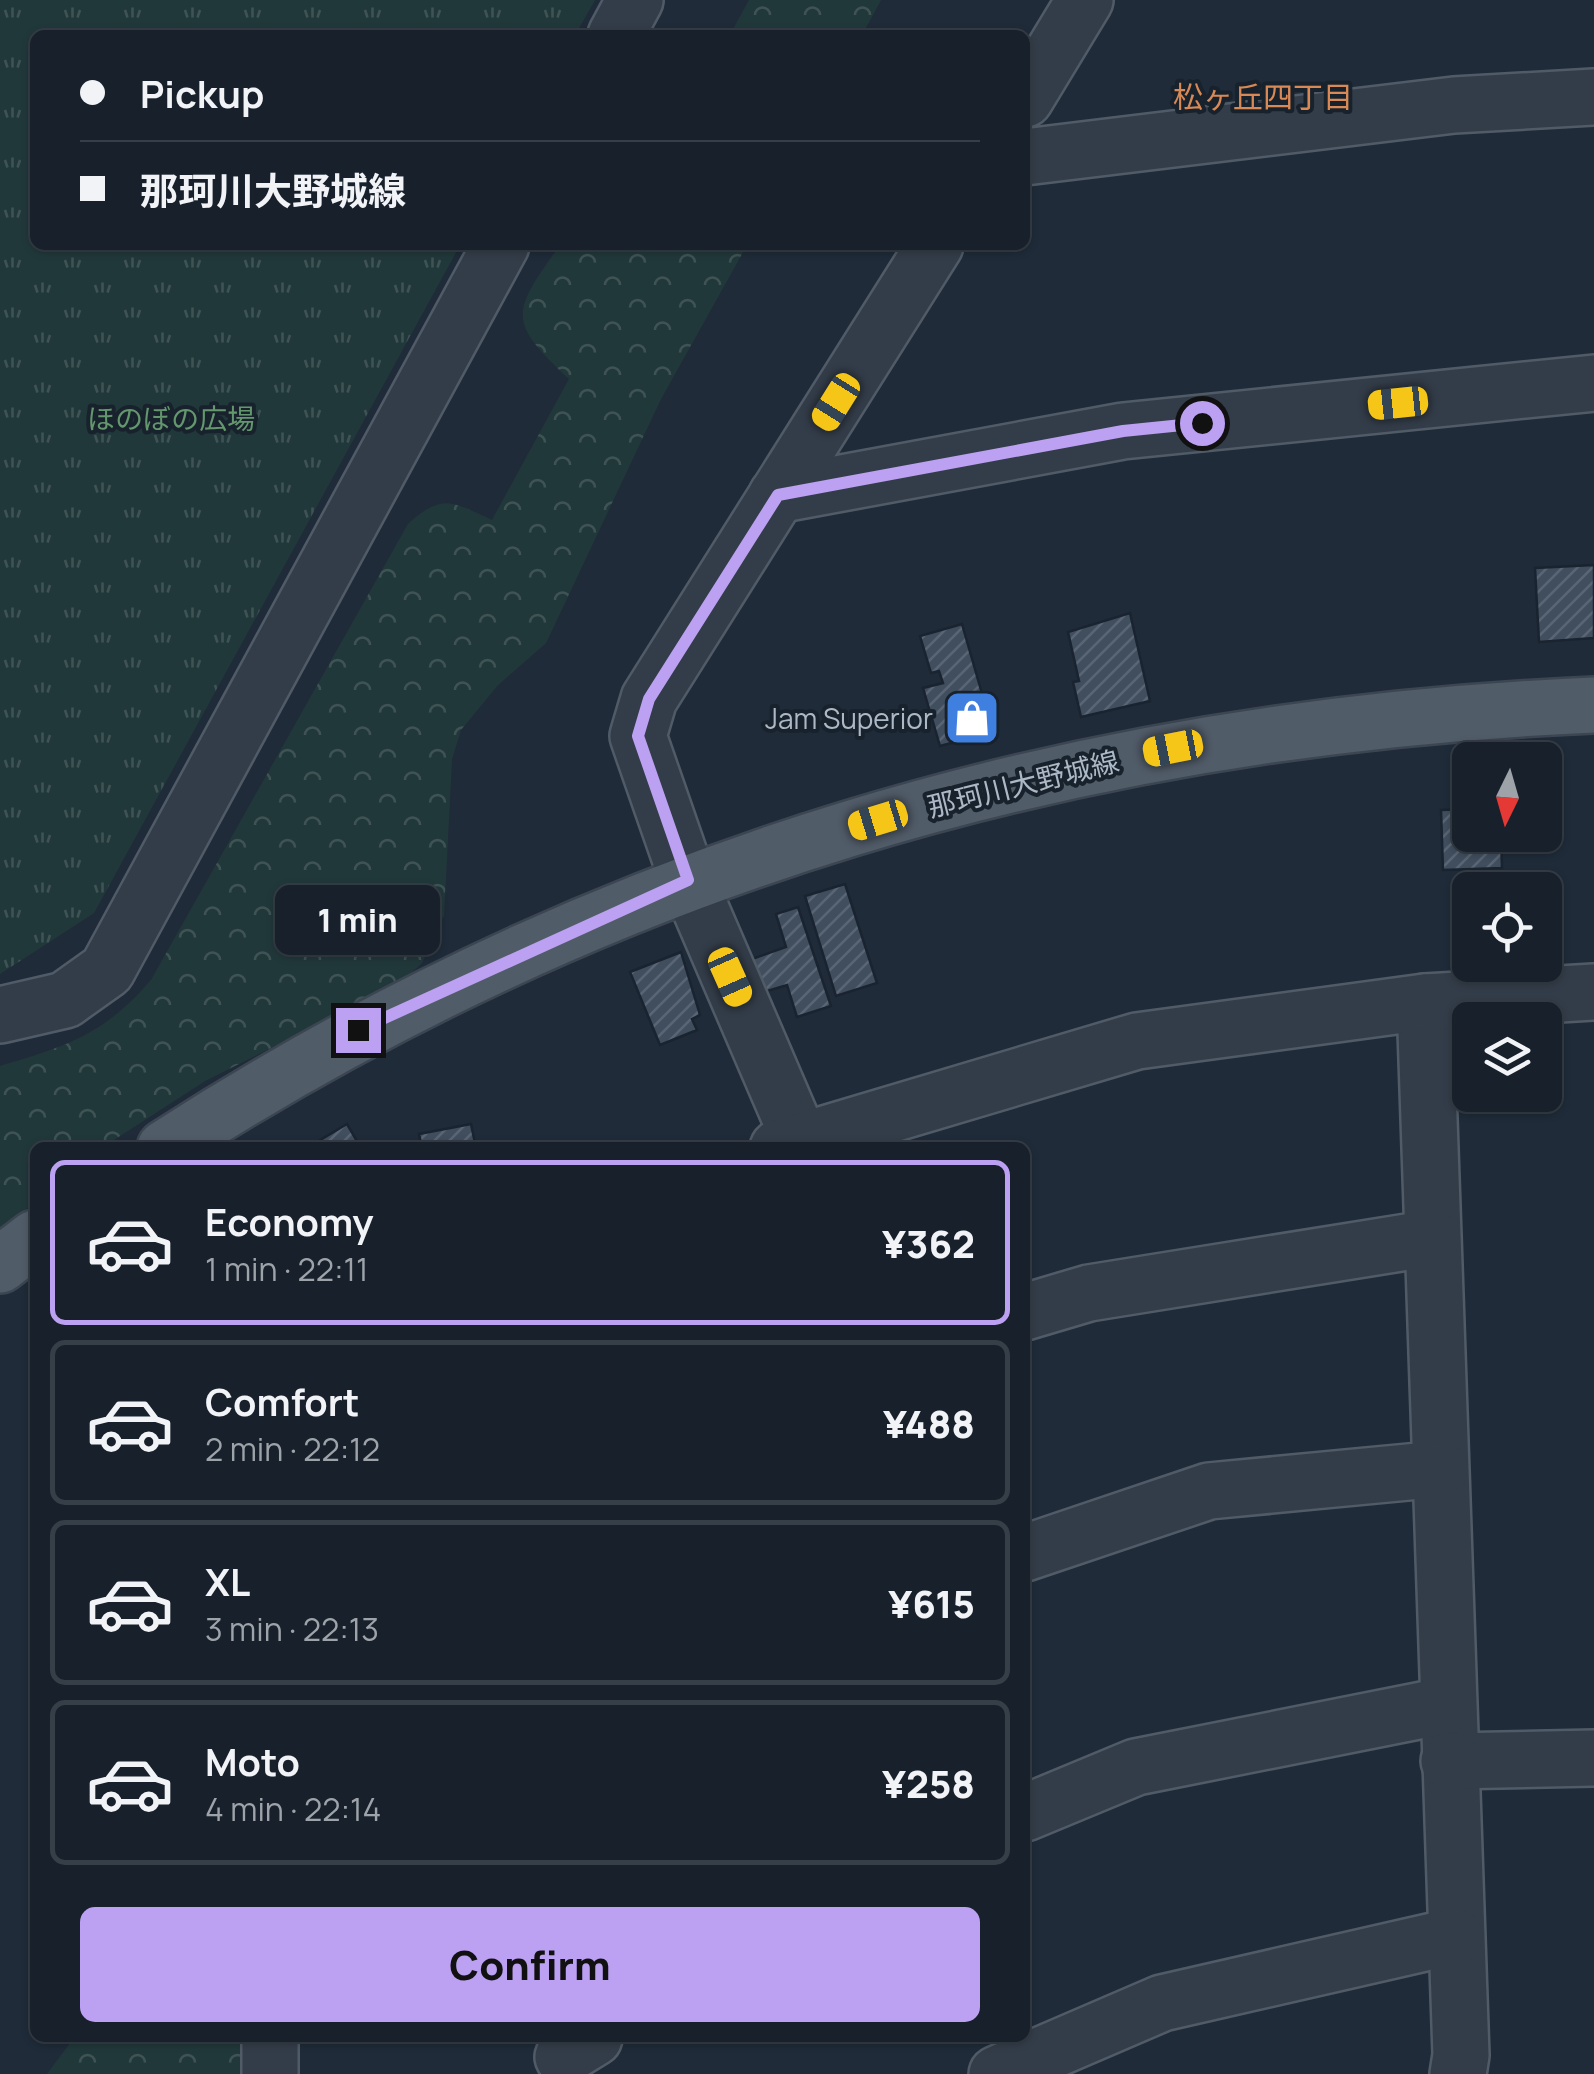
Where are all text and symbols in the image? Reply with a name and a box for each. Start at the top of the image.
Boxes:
text: Pickup [140,67,264,119]
district label: 松ヶ丘四丁目 [1173,76,1353,117]
text: 那珂川大野城線 [140,164,406,216]
car [807,369,865,435]
car [1367,385,1429,421]
park label: ほのぼの広場 [87,399,255,437]
route start [1180,401,1225,446]
shop icon: Jam Superior [942,688,1002,748]
place label: Jam Superior [765,699,933,737]
car [1141,728,1205,768]
street label: 那珂川大野城線 [923,741,1123,825]
north arrow [1452,742,1562,852]
map controls [1452,742,1562,1112]
car [845,797,911,843]
button: locate [1452,872,1562,982]
callout: 1 min [276,885,440,955]
text: 1 min [317,898,398,942]
car [704,943,756,1011]
button: layers [1452,1002,1562,1112]
route end [336,1008,381,1053]
text: Economy [205,1195,374,1247]
icon: car [85,1198,175,1288]
text: ¥362 [882,1217,975,1269]
text: 1 min · 22:11 [205,1247,369,1291]
text: Comfort [205,1375,359,1427]
icon: car [85,1378,175,1468]
text: ¥488 [883,1397,975,1449]
text: 2 min · 22:12 [205,1427,380,1471]
text: XL [205,1555,250,1607]
icon: car [85,1558,175,1648]
text: ¥615 [888,1577,975,1629]
text: 3 min · 22:13 [205,1607,379,1651]
text: Moto [205,1735,300,1787]
icon: car [85,1738,175,1828]
text: ¥258 [882,1757,975,1809]
text: 4 min · 22:14 [205,1787,381,1831]
button: Confirm [80,1907,980,2022]

